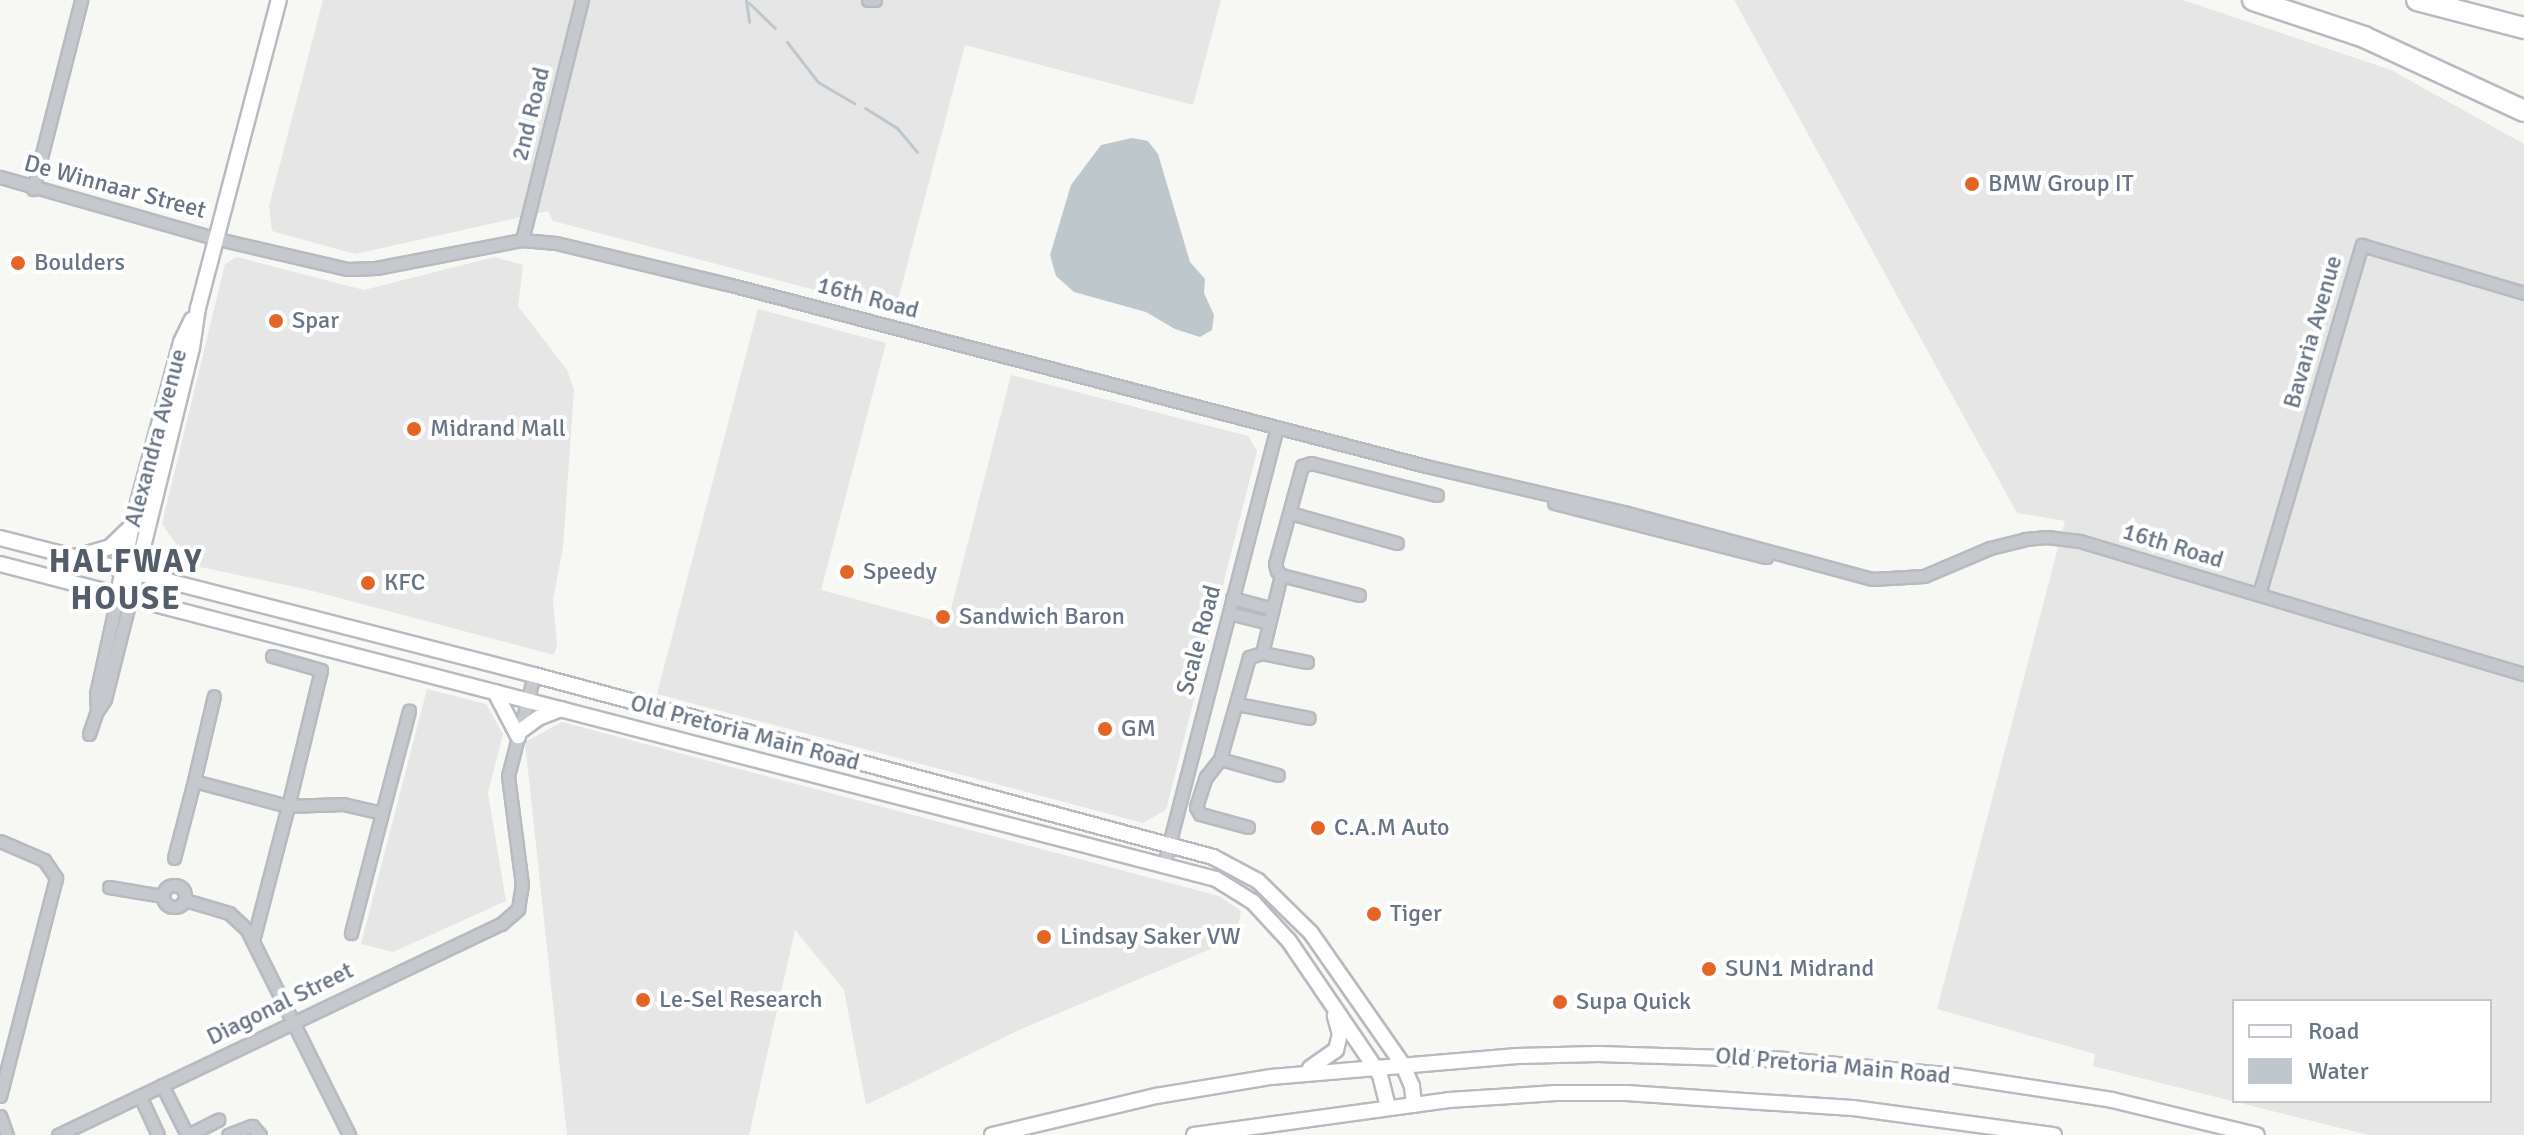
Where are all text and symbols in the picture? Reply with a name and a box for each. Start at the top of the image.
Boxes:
street label: 2nd Road [505,64,557,164]
street label: De Winnaar Street [21,149,209,225]
place label: BMW Group IT [1988,170,2133,198]
marker: BMW Group IT [1963,175,1981,193]
place label: Boulders [34,249,125,277]
street label: Bavaria Avenue [2277,252,2349,412]
marker: Boulders [9,254,27,272]
street label: 16th Road [814,271,922,325]
place label: Spar [292,307,339,335]
marker: Spar [267,312,285,330]
street label: Alexandra Avenue [118,346,194,530]
place label: Midrand Mall [430,415,566,443]
marker: Midrand Mall [405,420,423,438]
street label: 16th Road [2119,517,2227,575]
district label: HALFWAY HOUSE [49,544,203,619]
place label: Speedy [863,558,937,586]
marker: Speedy [838,563,856,581]
place label: KFC [384,569,425,597]
marker: KFC [359,574,377,592]
street label: Scale Road [1171,582,1227,698]
place label: Sandwich Baron [959,603,1125,631]
marker: Sandwich Baron [934,608,952,626]
street label: Old Pretoria Main Road [627,689,863,777]
place label: GM [1121,715,1156,743]
marker: GM [1096,720,1114,738]
place label: C.A.M Auto [1334,814,1450,842]
marker: C.A.M Auto [1309,819,1327,837]
place label: Tiger [1390,900,1442,928]
marker: Tiger [1365,905,1383,923]
place label: Lindsay Saker VW [1060,923,1241,951]
marker: Lindsay Saker VW [1035,928,1053,946]
place label: SUN1 Midrand [1725,955,1874,983]
street label: Diagonal Street [202,956,358,1052]
marker: SUN1 Midrand [1700,960,1718,978]
place label: Le-Sel Research [659,986,823,1014]
place label: Supa Quick [1576,988,1691,1016]
marker: Le-Sel Research [634,991,652,1009]
marker: Supa Quick [1551,993,1569,1011]
legend [2232,999,2492,1103]
text: Road [2308,1016,2359,1046]
street label: Old Pretoria Main Road [1714,1041,1952,1091]
text: Water [2308,1056,2368,1086]

